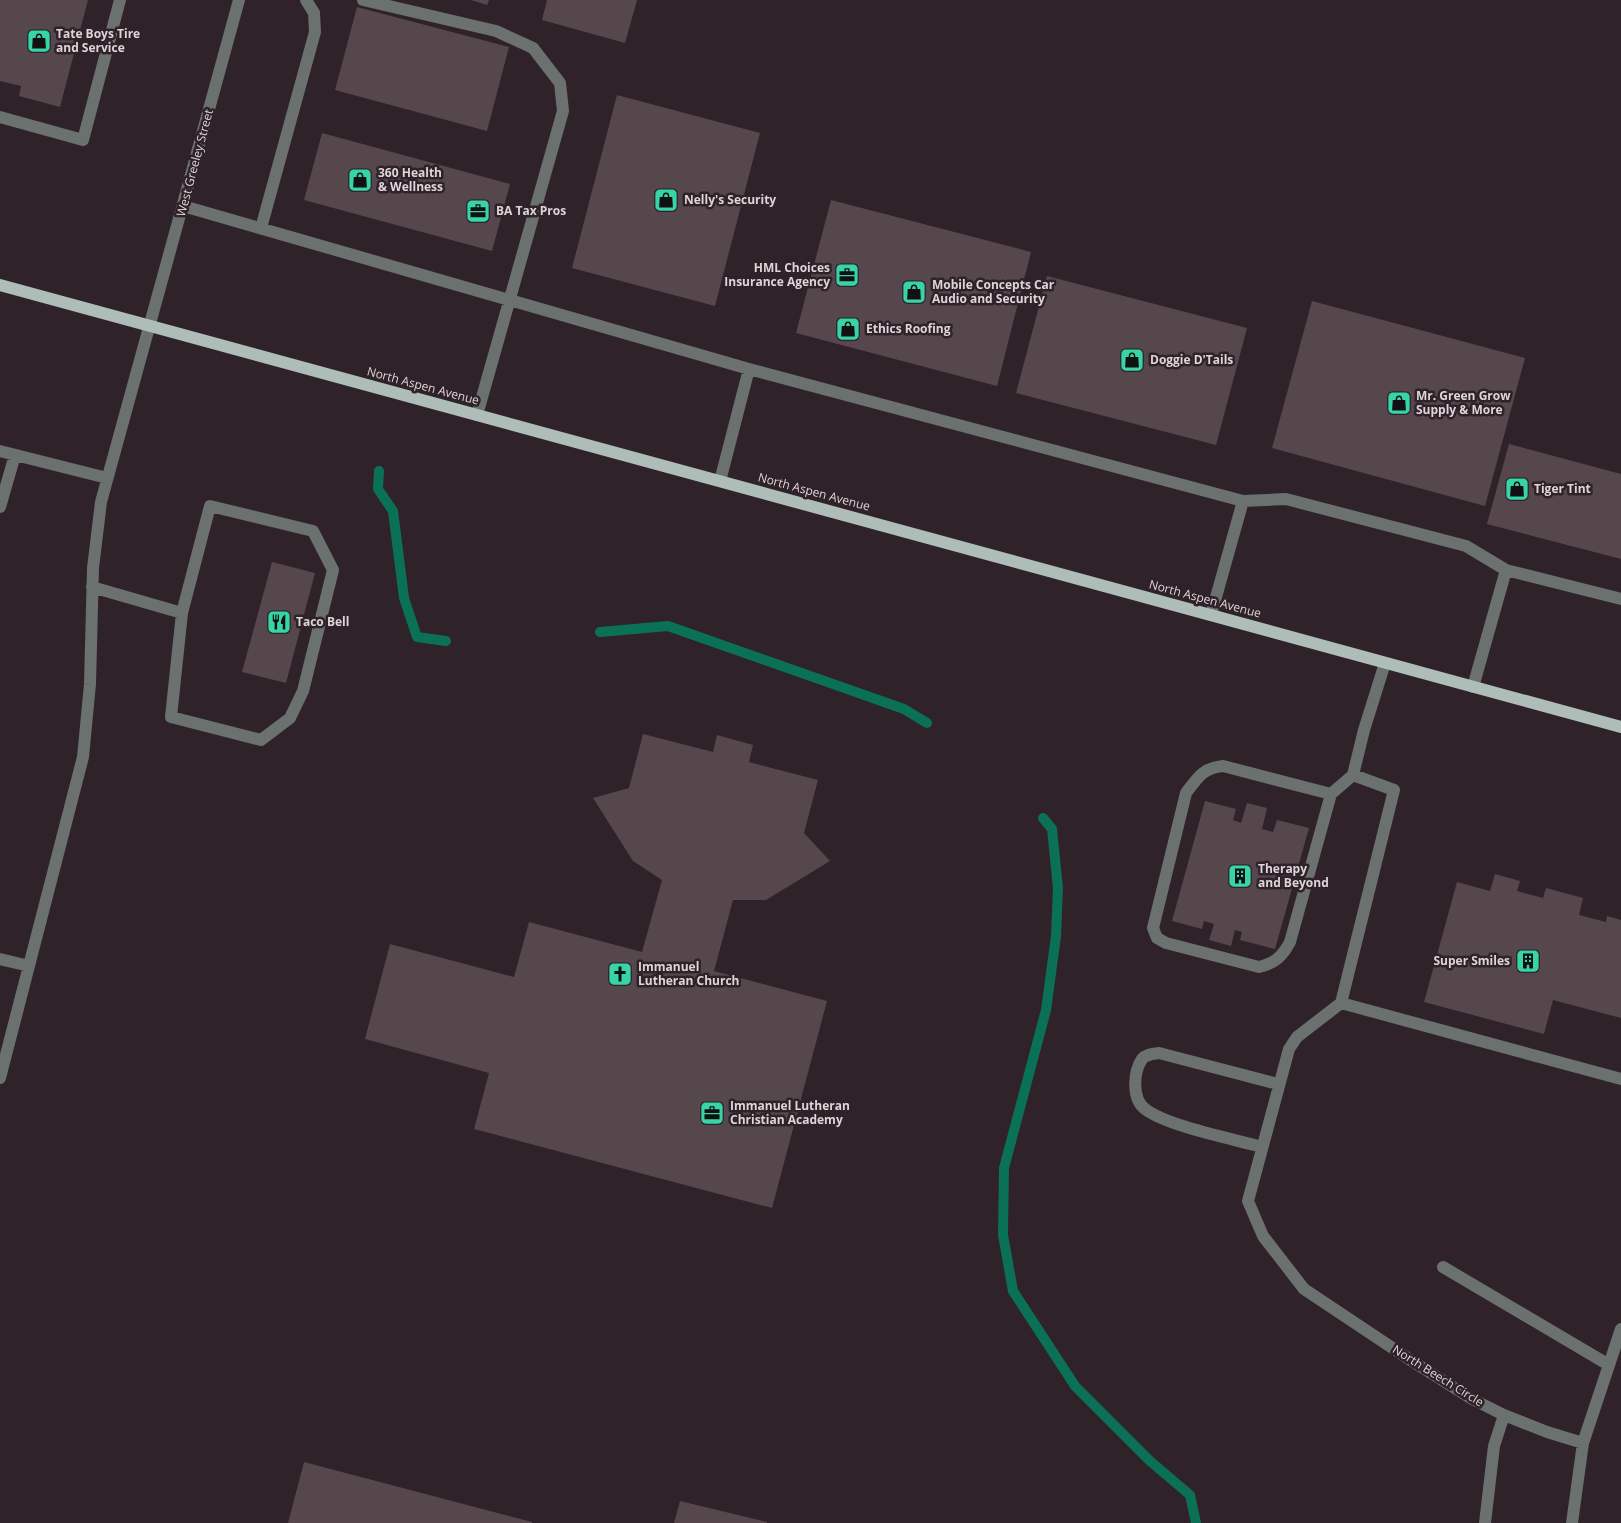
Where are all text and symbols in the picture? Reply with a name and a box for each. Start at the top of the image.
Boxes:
place label: Tate Boys Tire and Service [56,25,140,56]
shop icon: Tate Boys Tire and Service [26,28,52,54]
street label: West Greeley Street [172,107,217,218]
place label: 360 Health & Wellness [378,164,443,195]
shop icon: 360 Health & Wellness [347,167,373,193]
shop icon: Nelly's Security [653,187,679,213]
place label: Nelly's Security [684,191,776,208]
office icon: BA Tax Pros [465,198,491,224]
place label: BA Tax Pros [496,202,566,219]
place label: HML Choices Insurance Agency [724,259,830,290]
office icon: HML Choices Insurance Agency [834,262,860,288]
place label: Mobile Concepts Car Audio and Security [932,276,1055,307]
shop icon: Mobile Concepts Car Audio and Security [901,279,927,305]
shop icon: Ethics Roofing [835,316,861,342]
place label: Ethics Roofing [866,320,951,337]
shop icon: Doggie D'Tails [1119,347,1145,373]
place label: Doggie D'Tails [1150,351,1233,368]
street label: North Aspen Avenue [365,362,481,409]
place label: Mr. Green Grow Supply & More [1416,387,1511,418]
shop icon: Mr. Green Grow Supply & More [1386,390,1412,416]
street label: North Aspen Avenue [756,468,872,515]
shop icon: Tiger Tint [1504,476,1530,502]
place label: Tiger Tint [1534,480,1591,497]
street label: North Aspen Avenue [1147,575,1263,622]
restaurant icon: Taco Bell [266,609,292,635]
place label: Taco Bell [296,613,349,630]
place label: Therapy and Beyond [1258,860,1329,891]
building icon: Therapy and Beyond [1227,863,1253,889]
building icon: Super Smiles [1515,948,1541,974]
place label: Super Smiles [1433,952,1510,969]
place label: Immanuel Lutheran Church [638,958,739,989]
church icon: Immanuel Lutheran Church [607,961,633,987]
place label: Immanuel Lutheran Christian Academy [730,1097,850,1128]
office icon: Immanuel Lutheran Christian Academy [699,1100,725,1126]
street label: North Beech Circle [1390,1341,1487,1411]

